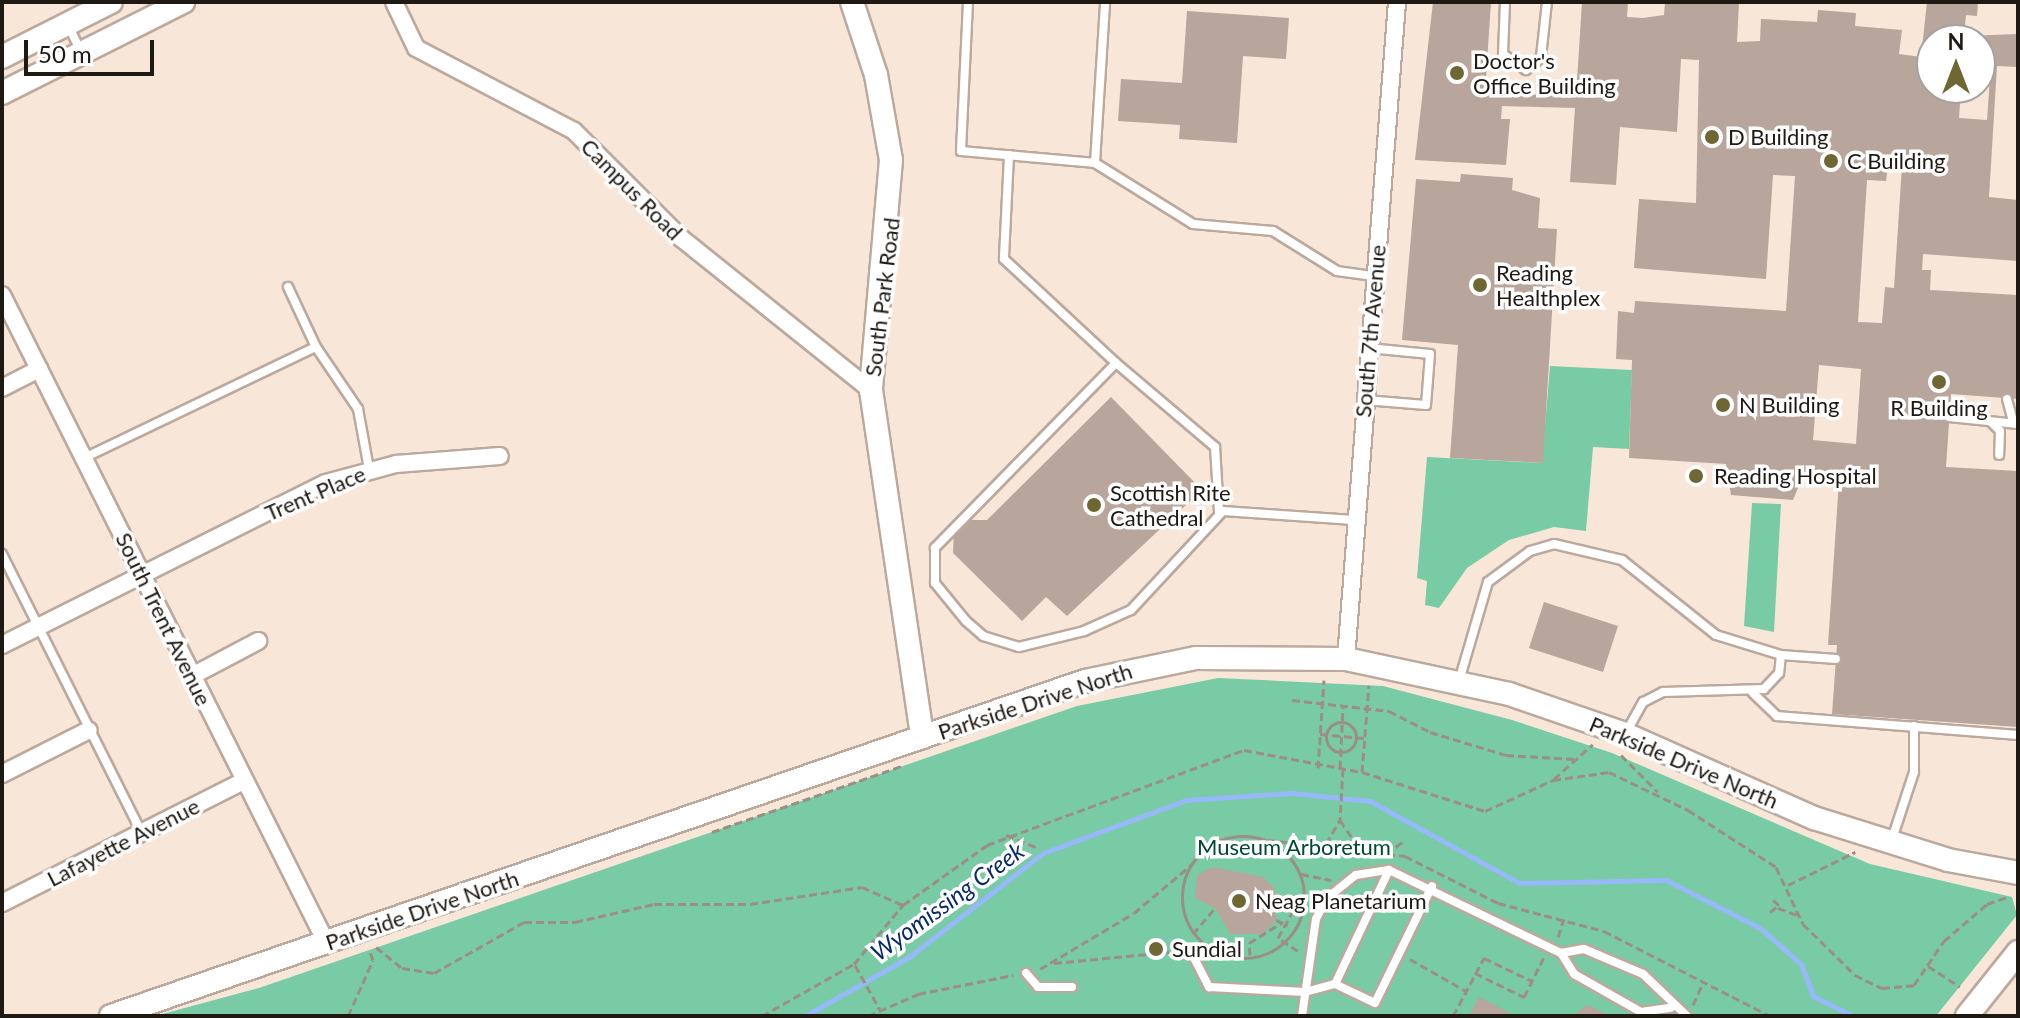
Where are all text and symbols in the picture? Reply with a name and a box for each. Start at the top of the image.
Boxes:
scale bar [28,24,158,74]
north arrow [1916,24,1996,104]
text: N [1948,28,1964,55]
text: 50 m [38,39,92,68]
place label: Doctor's Office Building [1473,47,1616,98]
marker: Doctor's Office Building [1448,64,1466,82]
place label: D Building [1728,124,1828,150]
marker: D Building [1703,128,1721,146]
street label: Campus Road [576,133,688,245]
place label: C Building [1847,148,1945,174]
marker: C Building [1822,152,1840,170]
street label: South Park Road [859,216,905,378]
street label: South 7th Avenue [1349,243,1391,419]
place label: Reading Healthplex [1496,259,1600,310]
marker: Reading Healthplex [1471,276,1489,294]
marker: R Building [1930,373,1948,391]
place label: N Building [1739,392,1839,418]
place label: R Building [1890,395,1988,421]
marker: N Building [1714,396,1732,414]
street label: Trent Place [261,460,369,526]
place label: Reading Hospital [1714,463,1877,489]
marker: Reading Hospital [1685,465,1707,487]
place label: Scottish Rite Cathedral [1110,479,1231,530]
marker: Scottish Rite Cathedral [1085,496,1103,514]
street label: South Trent Avenue [110,528,218,710]
street label: Parkside Drive North [935,657,1135,745]
street label: Parkside Drive North [1586,710,1782,814]
street label: Lafayette Avenue [42,792,204,892]
park label: Museum Arboretum [1197,834,1391,860]
water label: Wyomissing Creek [865,836,1029,966]
street label: Parkside Drive North [322,865,522,955]
place label: Neag Planetarium [1255,888,1427,914]
marker: Neag Planetarium [1230,892,1248,910]
place label: Sundial [1172,936,1242,962]
marker: Sundial [1147,940,1165,958]

